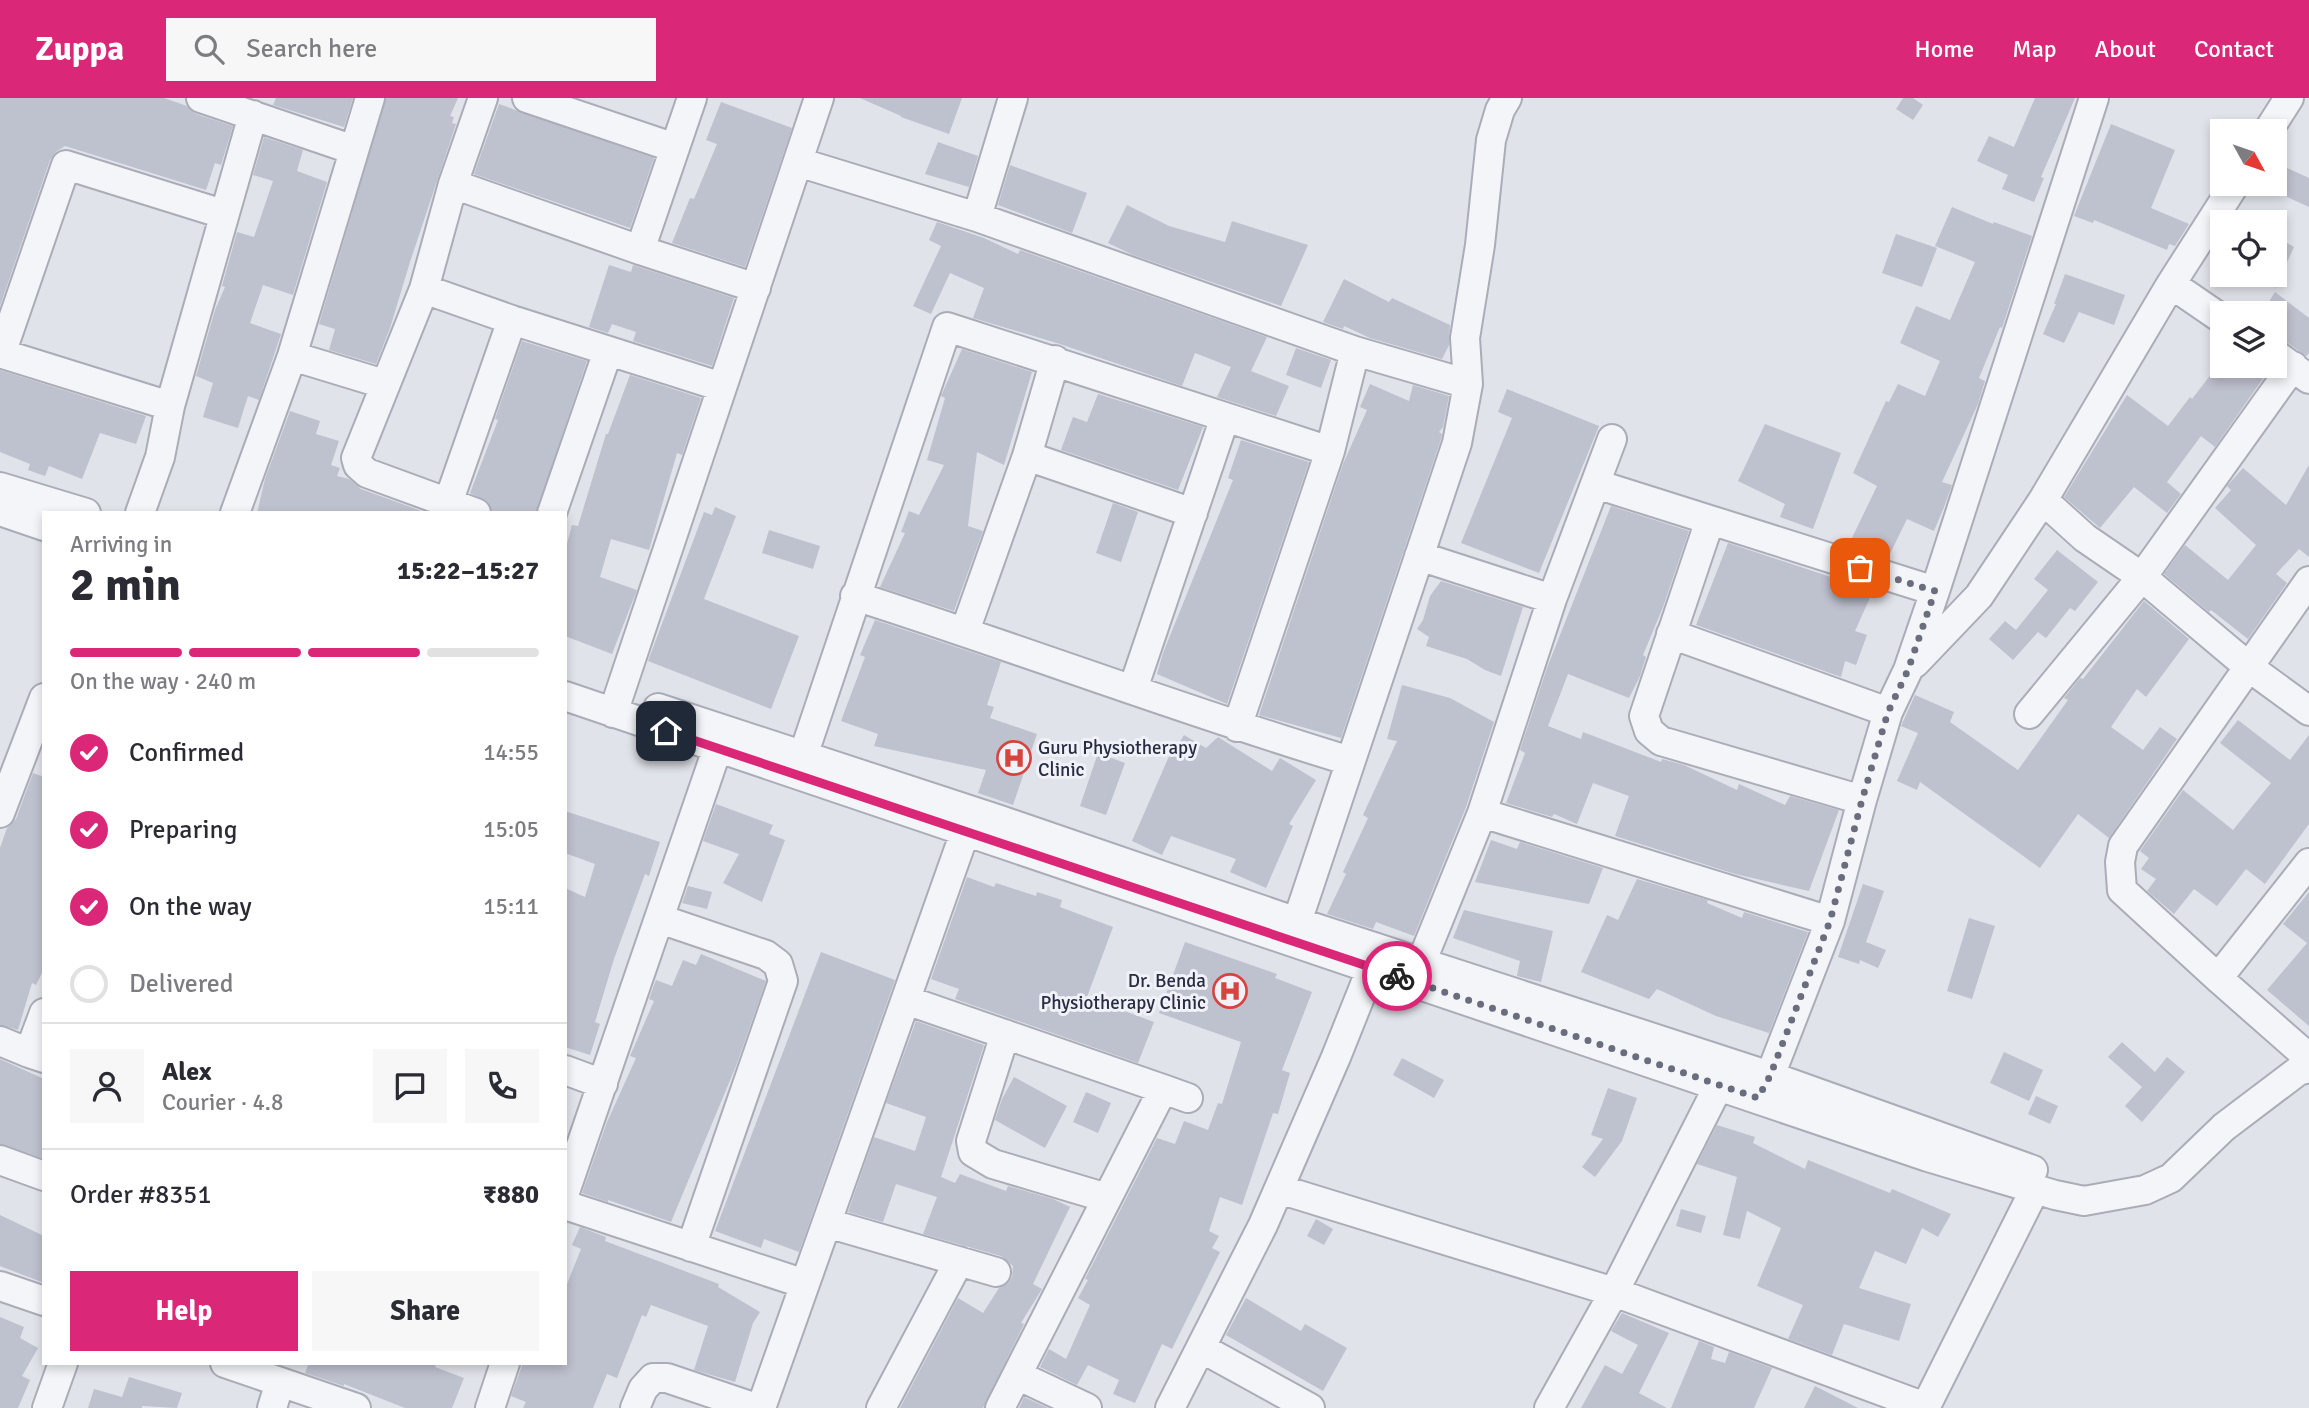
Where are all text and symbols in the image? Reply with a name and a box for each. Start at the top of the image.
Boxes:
search box [166,18,656,81]
text: Zuppa [35,29,124,70]
icon: search [190,30,228,68]
text: Search here [246,33,377,65]
text: Home [1914,34,1974,64]
text: Map [2012,34,2057,64]
text: About [2095,34,2156,64]
text: Contact [2194,34,2274,64]
north arrow [2210,119,2287,196]
map controls [2210,119,2287,378]
button: locate [2210,210,2287,287]
button: layers [2210,301,2287,378]
text: Arriving in [70,530,172,559]
pin [1830,538,1890,598]
icon: bag [1841,549,1879,587]
text: 15:22–15:27 [397,555,539,587]
text: 2 min [70,557,181,613]
text: On the way · 240 m [70,667,256,696]
pin [636,701,696,761]
icon: home [647,712,685,750]
icon: check [70,734,108,772]
place label: Guru Physiotherapy Clinic [1038,736,1197,782]
text: Confirmed [129,737,244,769]
text: 14:55 [483,738,539,767]
hospital icon: Guru Physiotherapy Clinic [995,739,1033,777]
icon: check [70,811,108,849]
text: Preparing [129,814,237,846]
text: 15:05 [483,815,539,844]
icon: check [70,888,108,926]
text: On the way [129,891,252,923]
text: 15:11 [483,892,539,921]
courier [1362,941,1432,1011]
icon: bike [1378,957,1416,995]
text: Delivered [129,968,234,1000]
place label: Dr. Benda Physiotherapy Clinic [1040,969,1206,1015]
hospital icon: Dr. Benda Physiotherapy Clinic [1211,972,1249,1010]
button: person [70,1049,144,1123]
button: chat [373,1049,447,1123]
button: phone [465,1049,539,1123]
text: Alex [162,1056,212,1088]
text: Courier · 4.8 [162,1088,283,1117]
text: Order #8351 [70,1179,211,1211]
text: ₹880 [483,1179,539,1211]
button: Help [70,1271,298,1351]
button: Share [312,1271,539,1351]

